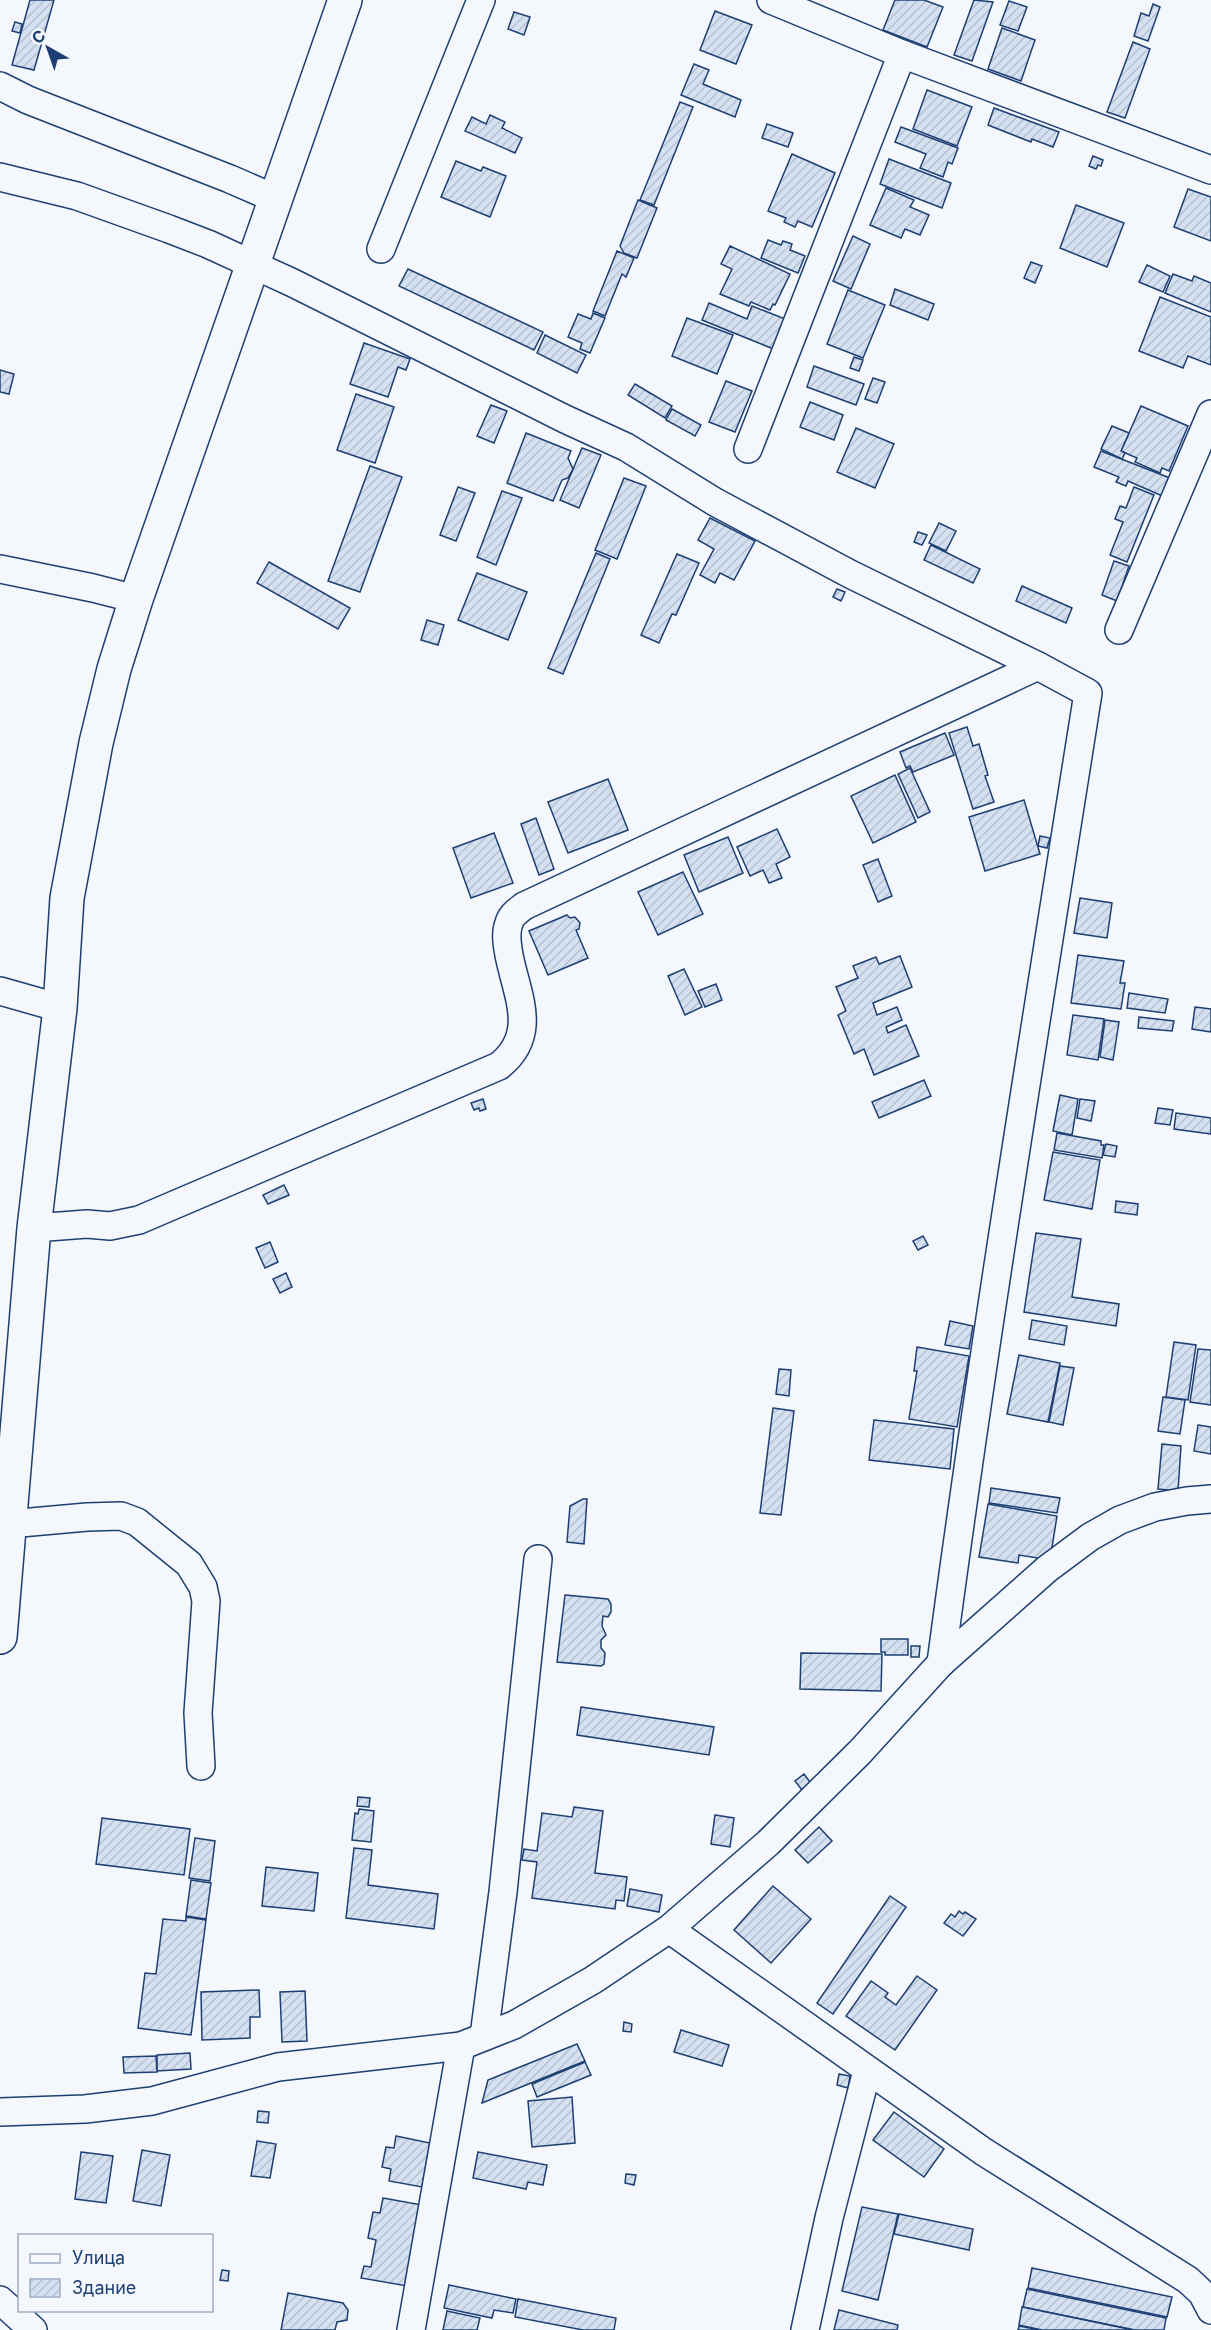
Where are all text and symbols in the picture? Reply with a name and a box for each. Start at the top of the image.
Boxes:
north arrow [18,18,78,78]
text: С [27,25,49,48]
legend [18,2234,213,2312]
text: Улица [72,2247,125,2268]
text: Здание [72,2277,136,2298]

